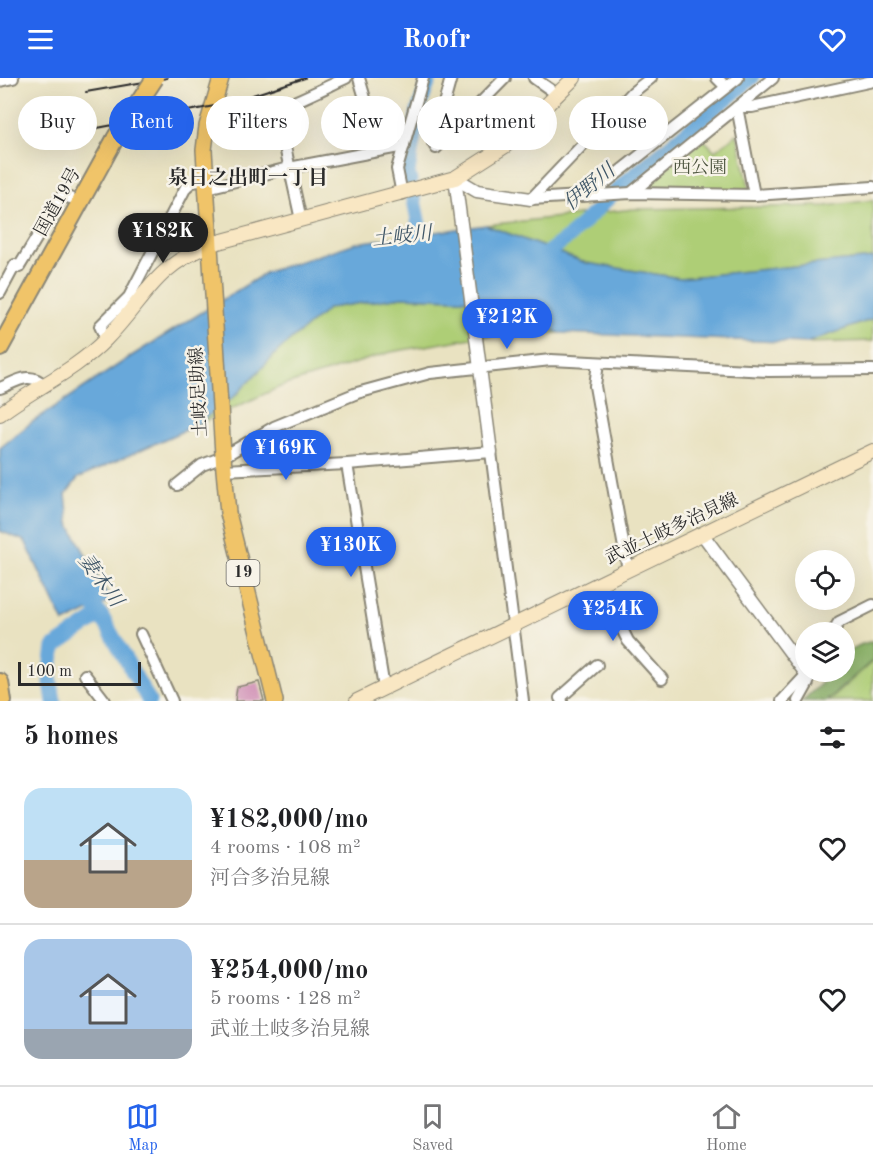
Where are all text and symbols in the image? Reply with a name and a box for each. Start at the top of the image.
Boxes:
icon: menu [24,23,57,56]
icon: heart [816,23,849,56]
text: Roofr [402,26,471,53]
chip: Buy [18,96,97,150]
chip: Rent [109,96,194,150]
chip: Filters [206,96,309,150]
chip: New [321,96,405,150]
chip: Apartment [417,96,557,150]
chip: House [569,96,668,150]
water label: 伊野川 [559,158,621,215]
park label: 西公園 [673,158,727,177]
street label: 国道19号 [30,164,84,239]
district label: 泉日之出町一丁目 [168,166,328,189]
pin: ¥182K [121,213,205,264]
text: ¥182K [132,222,194,242]
water label: 土岐川 [371,222,435,250]
pin: ¥212K [465,299,549,350]
text: ¥212K [476,308,538,328]
street label: 土岐足助線 [186,347,210,438]
pin: ¥169K [244,430,328,481]
text: ¥169K [255,439,317,459]
street label: 武並土岐多治見線 [602,489,741,568]
pin: ¥130K [309,527,393,578]
text: ¥130K [320,536,382,556]
water label: 妻木川 [74,550,129,613]
map controls [795,550,855,682]
button: locate [795,550,855,610]
road number: 19 [226,560,260,586]
pin: ¥254K [571,591,655,642]
text: ¥254K [582,600,644,620]
button: layers [795,622,855,682]
scale bar [18,659,141,686]
text: 100 m [27,664,72,680]
icon: filters [816,721,849,754]
text: 5 homes [24,724,118,750]
text: ¥182,000/mo [210,807,368,833]
icon: home [72,812,144,884]
icon: heart [816,832,849,865]
text: 4 rooms · 108 m² [210,838,360,858]
text: 河合多治見線 [210,869,330,889]
text: ¥254,000/mo [210,958,368,984]
icon: home [72,963,144,1035]
icon: heart [816,983,849,1016]
text: 5 rooms · 128 m² [210,989,360,1009]
text: 武並土岐多治見線 [210,1020,370,1040]
tab: Map [126,1100,159,1156]
tab: Saved [412,1100,453,1156]
tab: Home [706,1100,747,1156]

